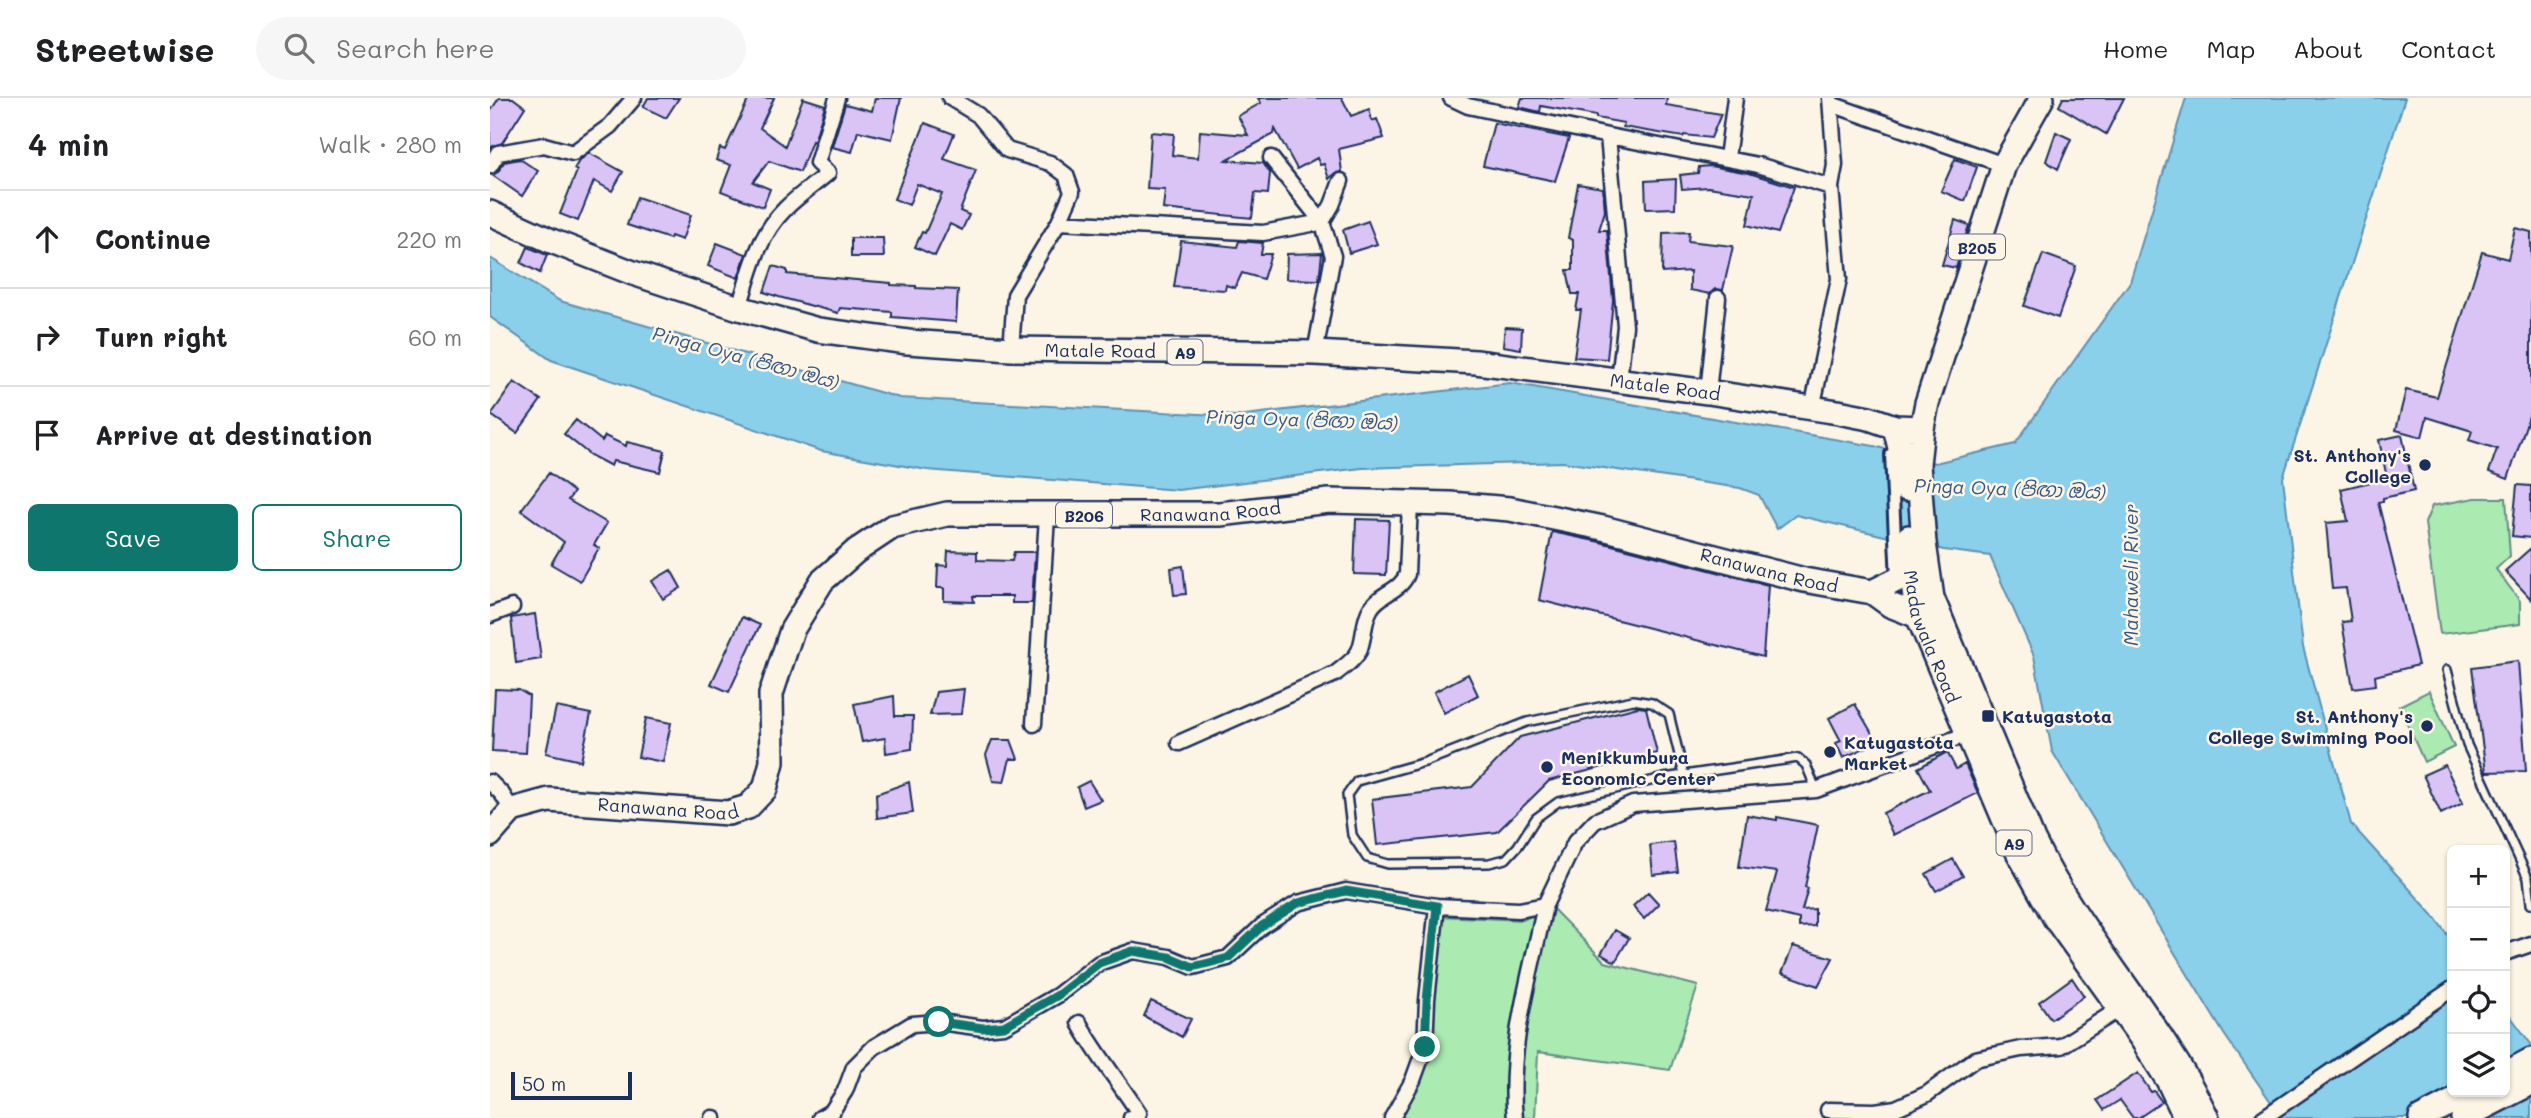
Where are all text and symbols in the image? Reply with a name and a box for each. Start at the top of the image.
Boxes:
search box [256,17,746,80]
text: Streetwise [35,27,214,70]
icon: search [280,29,318,67]
text: Search here [336,31,495,65]
text: Home [2103,33,2168,64]
text: Map [2206,33,2255,64]
text: About [2293,33,2363,64]
text: Contact [2401,33,2496,64]
text: 4 min [28,124,109,164]
text: Walk · 280 m [318,129,462,159]
icon: ahead [28,220,66,258]
text: Continue [95,222,211,256]
text: 220 m [396,224,462,254]
road number: B205 [1949,234,2005,260]
icon: right [28,318,66,356]
text: Turn right [95,320,228,354]
water label: Pinga Oya (පිඟා ඔය) [650,320,842,394]
text: 60 m [408,322,462,352]
street label: Matale Road [1045,337,1156,363]
road number: A9 [1168,340,1202,364]
street label: Matale Road [1609,367,1722,406]
water label: Pinga Oya (පිඟා ඔය) [1205,403,1399,435]
icon: arrive [28,416,66,454]
text: Arrive at destination [95,418,372,452]
place label: St. Anthony's College [2293,443,2411,488]
marker: St. Anthony's College [2417,457,2433,473]
water label: Pinga Oya (පිඟා ඔය) [1913,472,2107,504]
street label: Ranawana Road [1140,495,1282,526]
road number: B206 [1056,502,1112,528]
button: Save [28,504,238,571]
button: Share [252,504,462,571]
water label: Mahaweli River [2118,504,2143,646]
street label: Ranawana Road [1698,542,1840,598]
street label: Madawala Road [1899,568,1965,707]
place label: Katugastota [2002,704,2112,728]
place label: St. Anthony's College Swimming Pool [2208,704,2413,749]
marker: Katugastota [1980,708,1996,724]
marker: St. Anthony's College Swimming Pool [2419,718,2435,734]
place label: Katugastota Market [1844,730,1954,775]
marker: Katugastota Market [1822,744,1838,760]
place label: Menikkumbura Economic Center [1561,745,1716,790]
marker: Menikkumbura Economic Center [1539,759,1555,775]
street label: Ranawana Road [597,792,741,825]
road number: A9 [1996,830,2032,856]
map controls [2447,845,2510,1097]
button: + [2447,845,2510,908]
button: − [2447,908,2510,971]
button: locate [2447,971,2510,1034]
route start [923,1006,954,1037]
route end [1409,1031,1440,1062]
button: layers [2447,1034,2510,1097]
scale bar [511,1069,632,1101]
text: 50 m [522,1071,566,1096]

